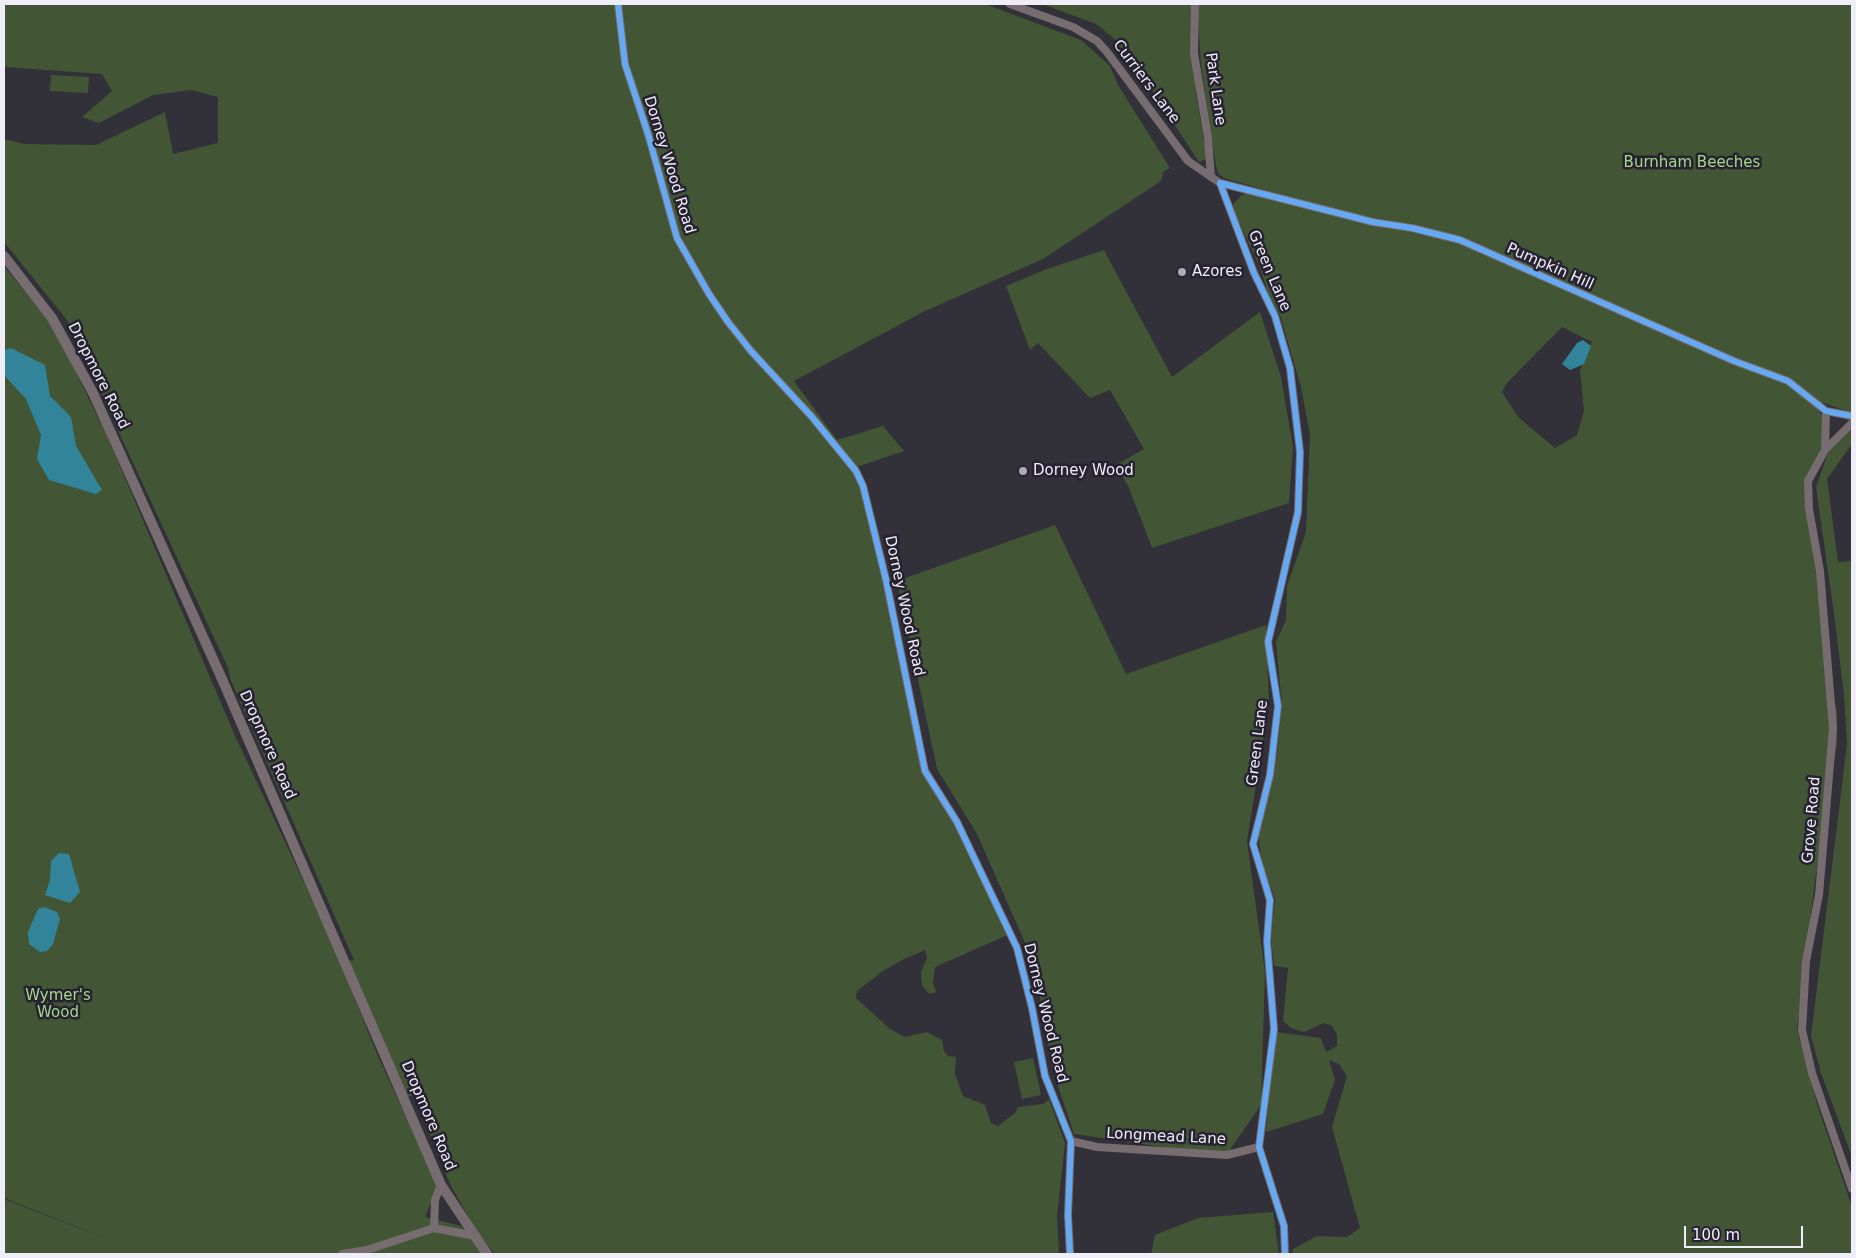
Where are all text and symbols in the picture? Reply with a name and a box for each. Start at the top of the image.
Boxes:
street label: Curriers Lane [1109,36,1183,128]
street label: Park Lane [1201,51,1229,127]
street label: Dorney Wood Road [639,94,699,236]
park label: Burnham Beeches [1624,154,1760,172]
street label: Green Lane [1244,228,1294,314]
street label: Pumpkin Hill [1504,240,1596,294]
place label: Azores [1192,263,1242,281]
marker: Azores [1176,266,1188,278]
street label: Dropmore Road [63,320,133,432]
place label: Dorney Wood [1033,462,1134,480]
marker: Dorney Wood [1017,465,1029,477]
street label: Dorney Wood Road [880,534,928,678]
street label: Dropmore Road [235,688,299,802]
street label: Green Lane [1244,699,1272,787]
street label: Grove Road [1799,776,1825,864]
street label: Dorney Wood Road [1019,941,1071,1085]
park label: Wymer's Wood [25,987,91,1022]
street label: Dropmore Road [397,1058,459,1174]
street label: Longmead Lane [1106,1125,1226,1149]
scale bar [1686,1216,1805,1248]
text: 100 m [1692,1226,1740,1244]

